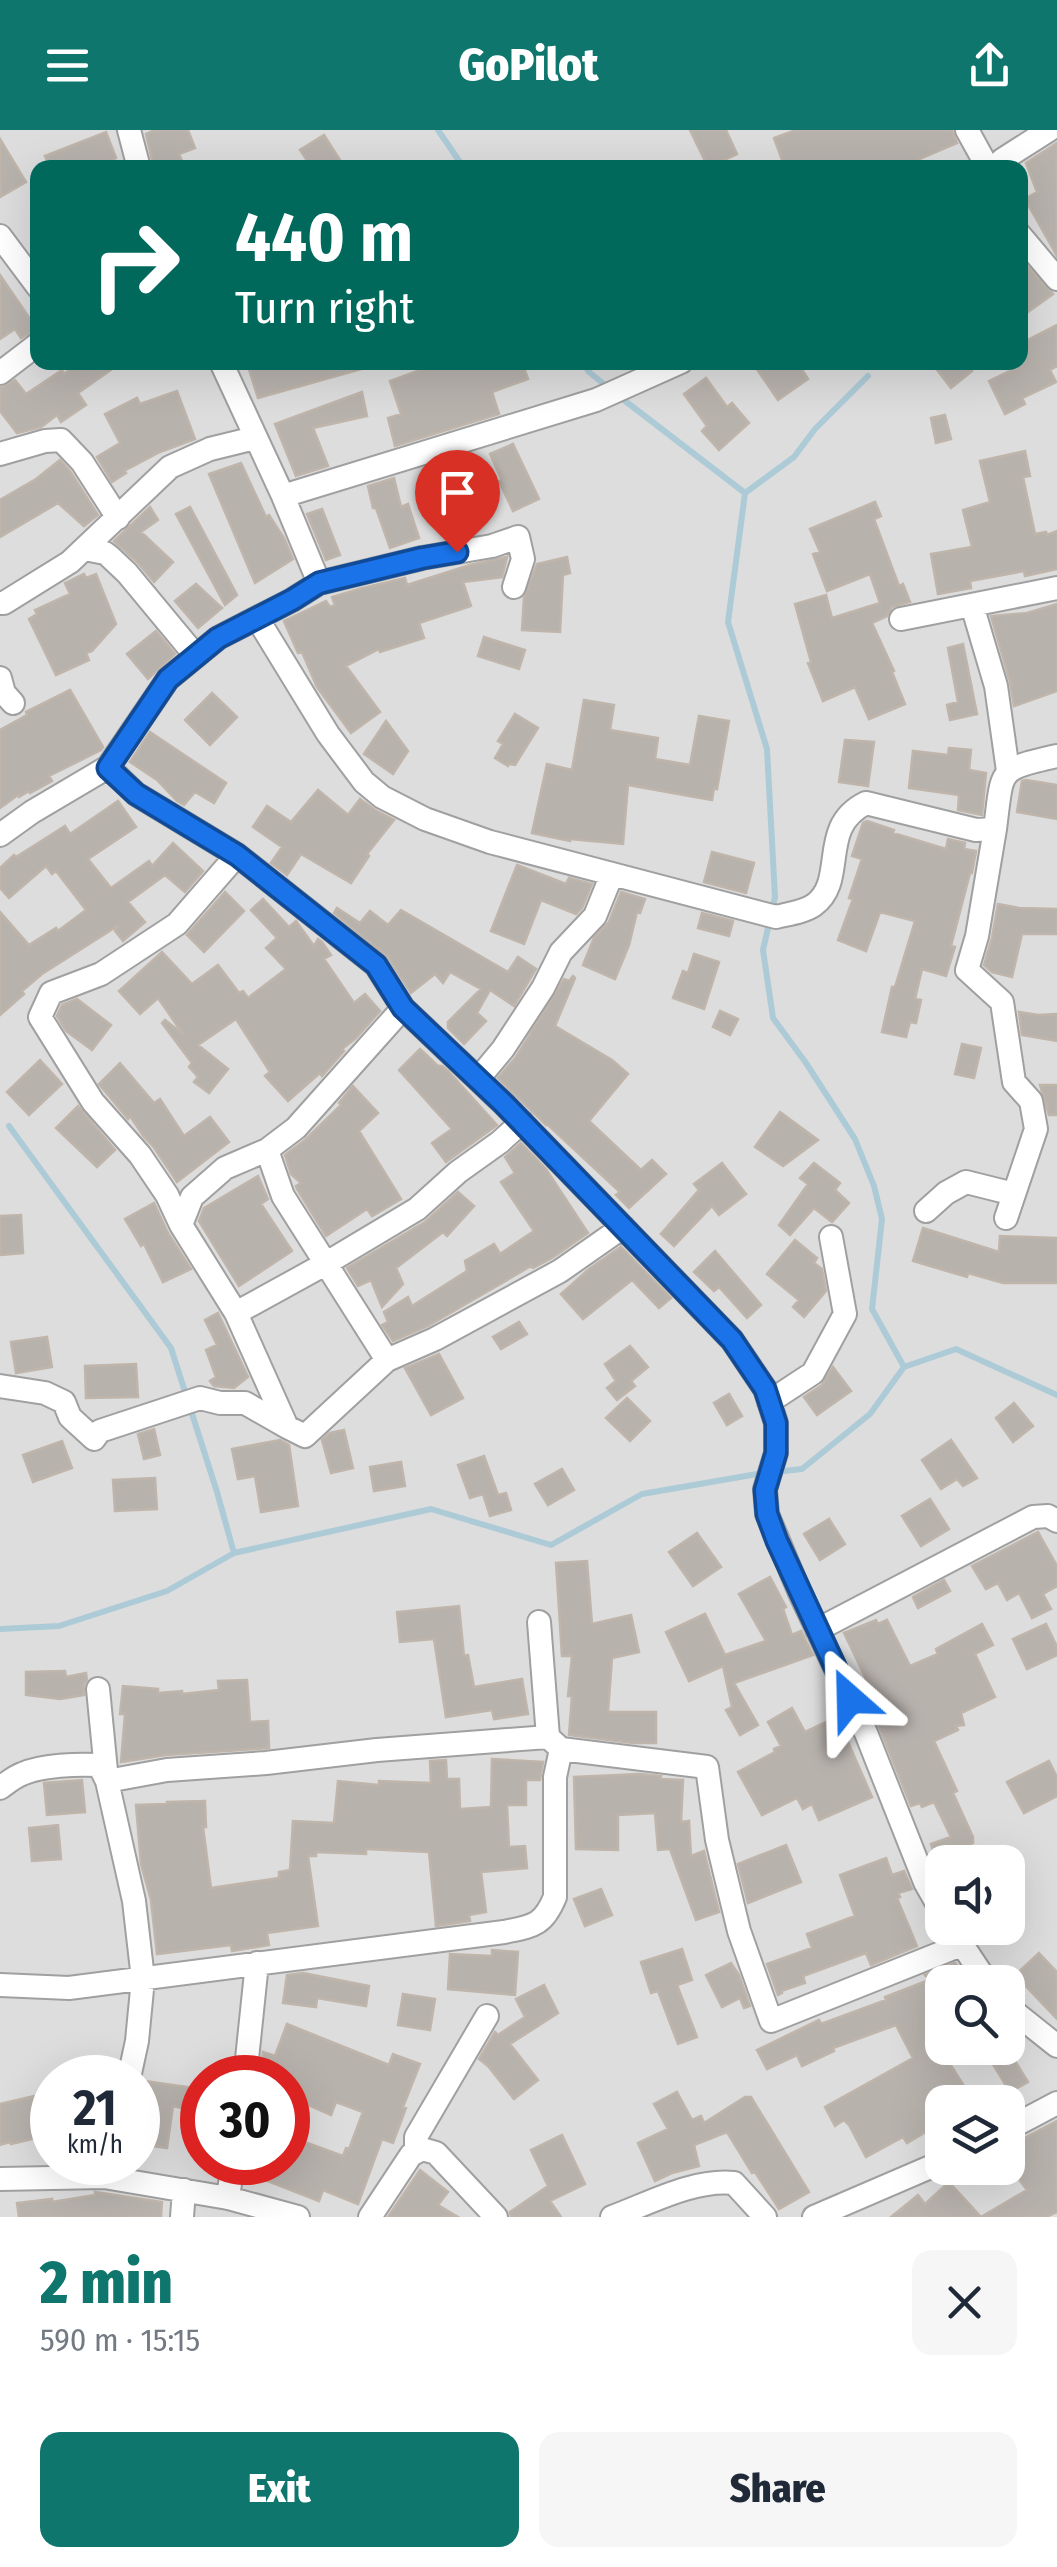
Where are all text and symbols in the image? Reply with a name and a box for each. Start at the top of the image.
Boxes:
icon: menu [40,38,95,93]
text: GoPilot [459,38,598,92]
icon: share [962,38,1017,93]
text: 440 m [235,196,413,280]
icon: right [70,200,200,330]
text: Turn right [235,281,414,335]
pin [415,450,500,553]
icon: arrive [430,465,485,520]
position arrow [798,1647,902,1751]
map controls [925,1845,1025,2185]
button: sound [925,1845,1025,1945]
button: search [925,1965,1025,2065]
speed limit sign: 30 [180,2055,310,2185]
text: 21 [73,2078,117,2138]
button: layers [925,2085,1025,2185]
text: km/h [67,2130,123,2160]
text: 2 min [40,2247,173,2319]
button: close [912,2250,1017,2355]
text: 590 m · 15:15 [40,2321,200,2359]
button: Exit [40,2432,519,2547]
button: Share [539,2432,1017,2547]

